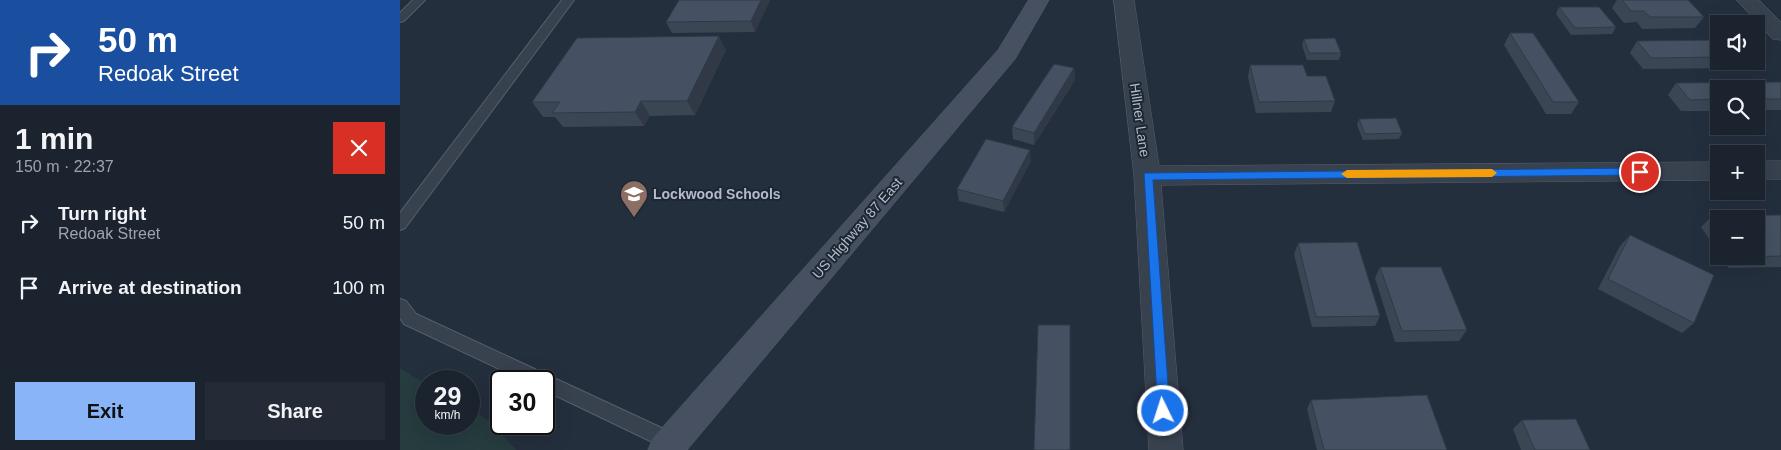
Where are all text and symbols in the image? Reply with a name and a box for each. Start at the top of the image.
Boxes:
map controls [1710,15,1765,265]
button: sound [1710,15,1765,70]
icon: right [15,20,80,85]
text: 50 m [98,20,178,59]
text: Redoak Street [98,61,239,86]
button: search [1710,80,1765,135]
street label: Hillner Lane [1127,82,1153,158]
text: 1 min [15,122,93,155]
button: close [333,122,385,174]
button: + [1710,145,1765,200]
pin [1619,151,1661,193]
text: 150 m · 22:37 [15,158,114,175]
icon: arrive [1626,158,1654,186]
street label: US Highway 87 East [809,174,905,282]
school or university icon: Lockwood Schools [619,179,649,218]
place label: Lockwood Schools [653,186,781,202]
text: Turn right [58,203,146,224]
icon: right [15,209,43,237]
button: − [1710,210,1765,265]
text: 50 m [343,212,385,233]
text: Redoak Street [58,225,160,242]
icon: arrive [15,274,43,302]
text: Arrive at destination [58,277,242,298]
text: 100 m [332,277,385,298]
speed limit sign: 30 [490,370,555,435]
button: Exit [15,382,195,440]
button: Share [205,382,385,440]
text: 29 [434,382,461,410]
position arrow [1136,384,1188,436]
text: km/h [434,408,461,422]

